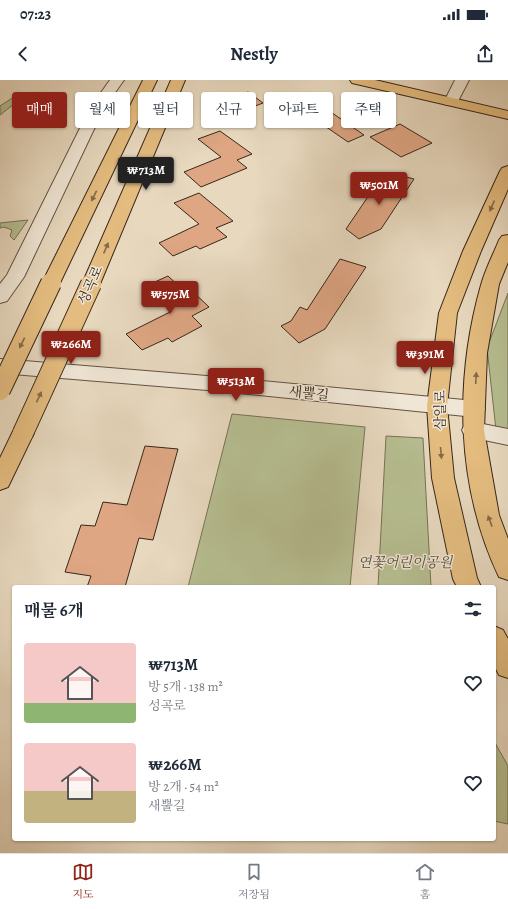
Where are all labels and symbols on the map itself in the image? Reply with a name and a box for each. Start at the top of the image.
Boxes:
pin: ₩713M [118,157,174,191]
pin: ₩501M [351,172,407,206]
one-way arrow [91,190,97,202]
one-way arrow [489,201,495,212]
one-way arrow [104,241,110,253]
street label: 성곡로 [74,262,108,308]
pin: ₩575M [142,281,198,315]
pin: ₩266M [43,331,99,365]
one-way arrow [19,338,26,349]
pin: ₩391M [397,341,453,375]
pin: ₩513M [208,368,264,402]
one-way arrow [473,372,480,385]
street label: 새뿔길 [288,382,330,405]
street label: 삼일로 [431,389,450,430]
one-way arrow [36,392,42,403]
one-way arrow [437,447,444,459]
one-way arrow [486,514,492,526]
park label: 연꽃어린이공원 [358,553,454,572]

